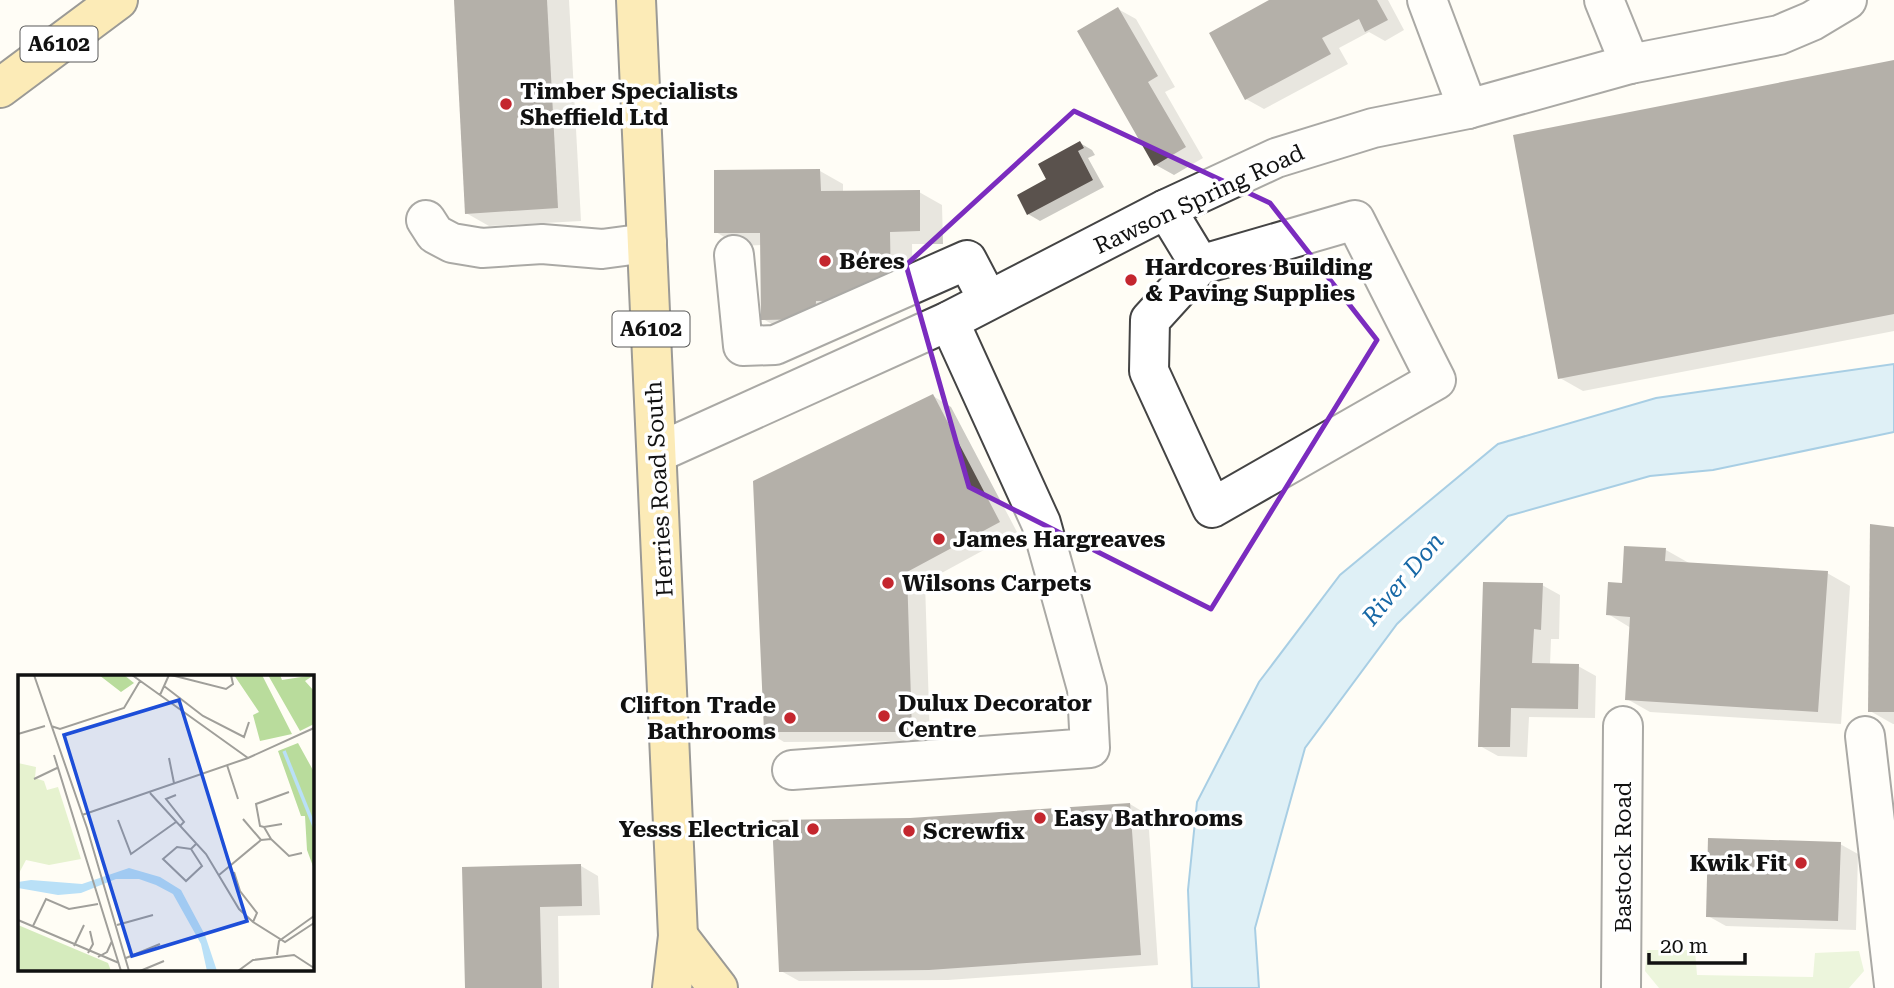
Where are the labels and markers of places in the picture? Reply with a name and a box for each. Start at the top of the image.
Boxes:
place label: Timber Specialists Sheffield Ltd [520,78,738,131]
marker: Timber Specialists Sheffield Ltd [498,96,514,112]
place label: Béres [839,248,905,275]
marker: Béres [817,253,833,269]
place label: Hardcores Building & Paving Supplies [1145,254,1373,307]
marker: Hardcores Building & Paving Supplies [1123,272,1139,288]
place label: James Hargreaves [953,526,1166,553]
marker: James Hargreaves [931,531,947,547]
place label: Wilsons Carpets [902,570,1091,597]
marker: Wilsons Carpets [880,575,896,591]
place label: Dulux Decorator Centre [898,690,1092,743]
place label: Clifton Trade Bathrooms [620,692,776,745]
marker: Dulux Decorator Centre [876,708,892,724]
marker: Clifton Trade Bathrooms [782,710,798,726]
place label: Easy Bathrooms [1054,805,1243,832]
marker: Easy Bathrooms [1032,810,1048,826]
place label: Yesss Electrical [619,816,799,843]
place label: Screwfix [923,818,1025,845]
marker: Yesss Electrical [805,821,821,837]
marker: Screwfix [901,823,917,839]
place label: Kwik Fit [1690,850,1787,877]
marker: Kwik Fit [1793,855,1809,871]

